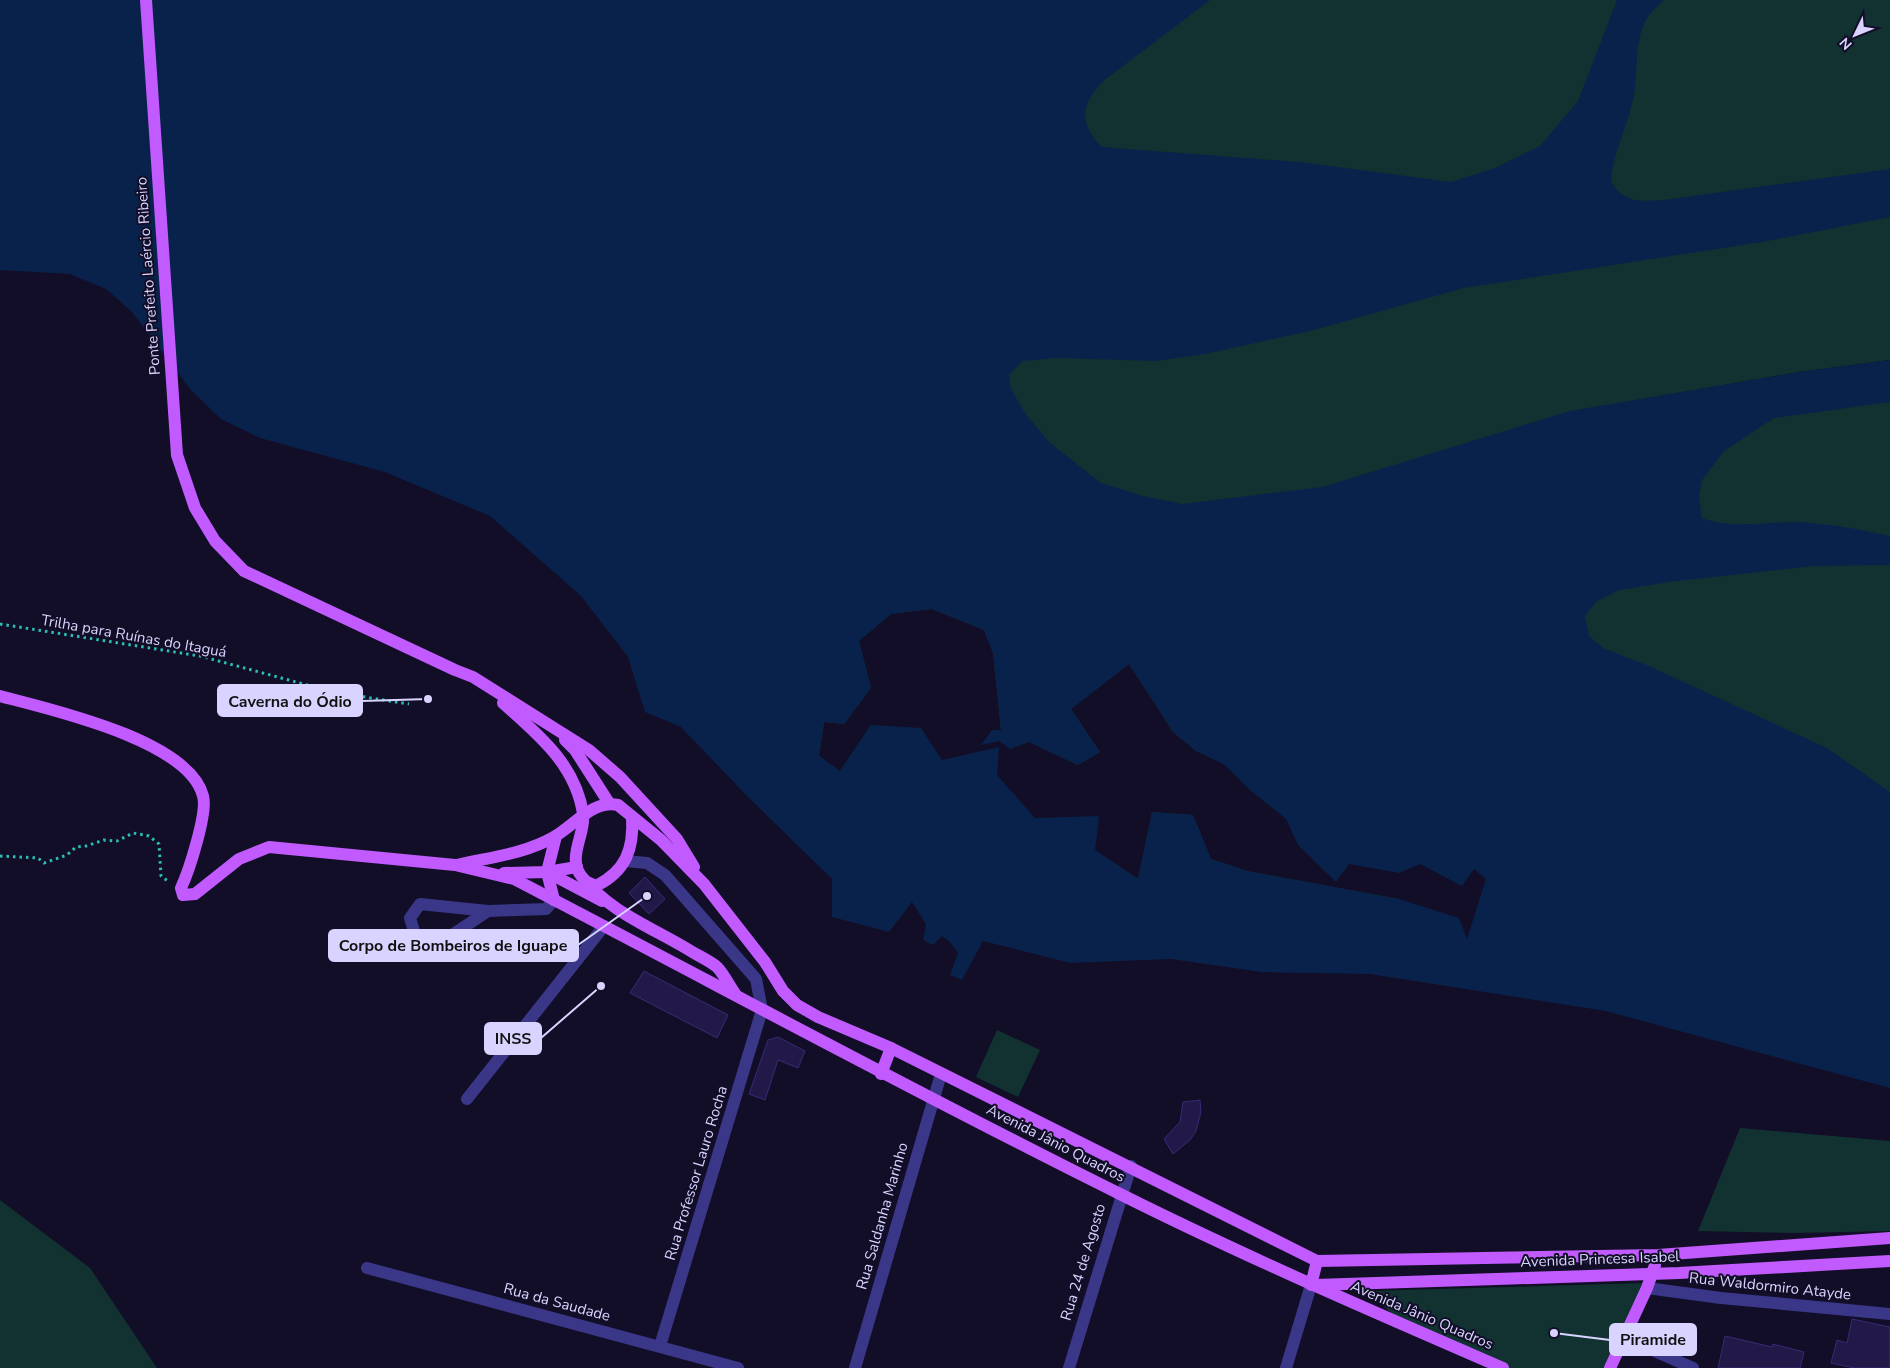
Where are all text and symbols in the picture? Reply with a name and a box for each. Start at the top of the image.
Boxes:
north arrow [1830,10,1880,60]
text: N [1835,33,1856,54]
street label: Ponte Prefeito Laércio Ribeiro [131,176,165,376]
street label: Trilha para Ruínas do Itaguá [40,610,228,662]
callout: Caverna do Ódio [218,685,362,716]
text: Caverna do Ódio [228,691,352,713]
callout: Corpo de Bombeiros de Iguape [329,930,578,961]
text: Corpo de Bombeiros de Iguape [339,935,568,957]
callout: INSS [485,1023,541,1054]
text: INSS [495,1028,531,1050]
street label: Rua Professor Lauro Rocha [660,1083,732,1263]
street label: Avenida Jânio Quadros [983,1099,1129,1187]
street label: Rua Saldanha Marinho [851,1140,913,1292]
street label: Rua 24 de Agosto [1056,1201,1110,1323]
street label: Avenida Princesa Isabel [1520,1246,1681,1272]
street label: Rua Waldormiro Atayde [1688,1268,1852,1304]
street label: Avenida Jânio Quadros [1348,1276,1496,1354]
street label: Rua da Saudade [501,1278,613,1326]
callout: Piramide [1610,1324,1696,1355]
text: Piramide [1620,1329,1686,1351]

